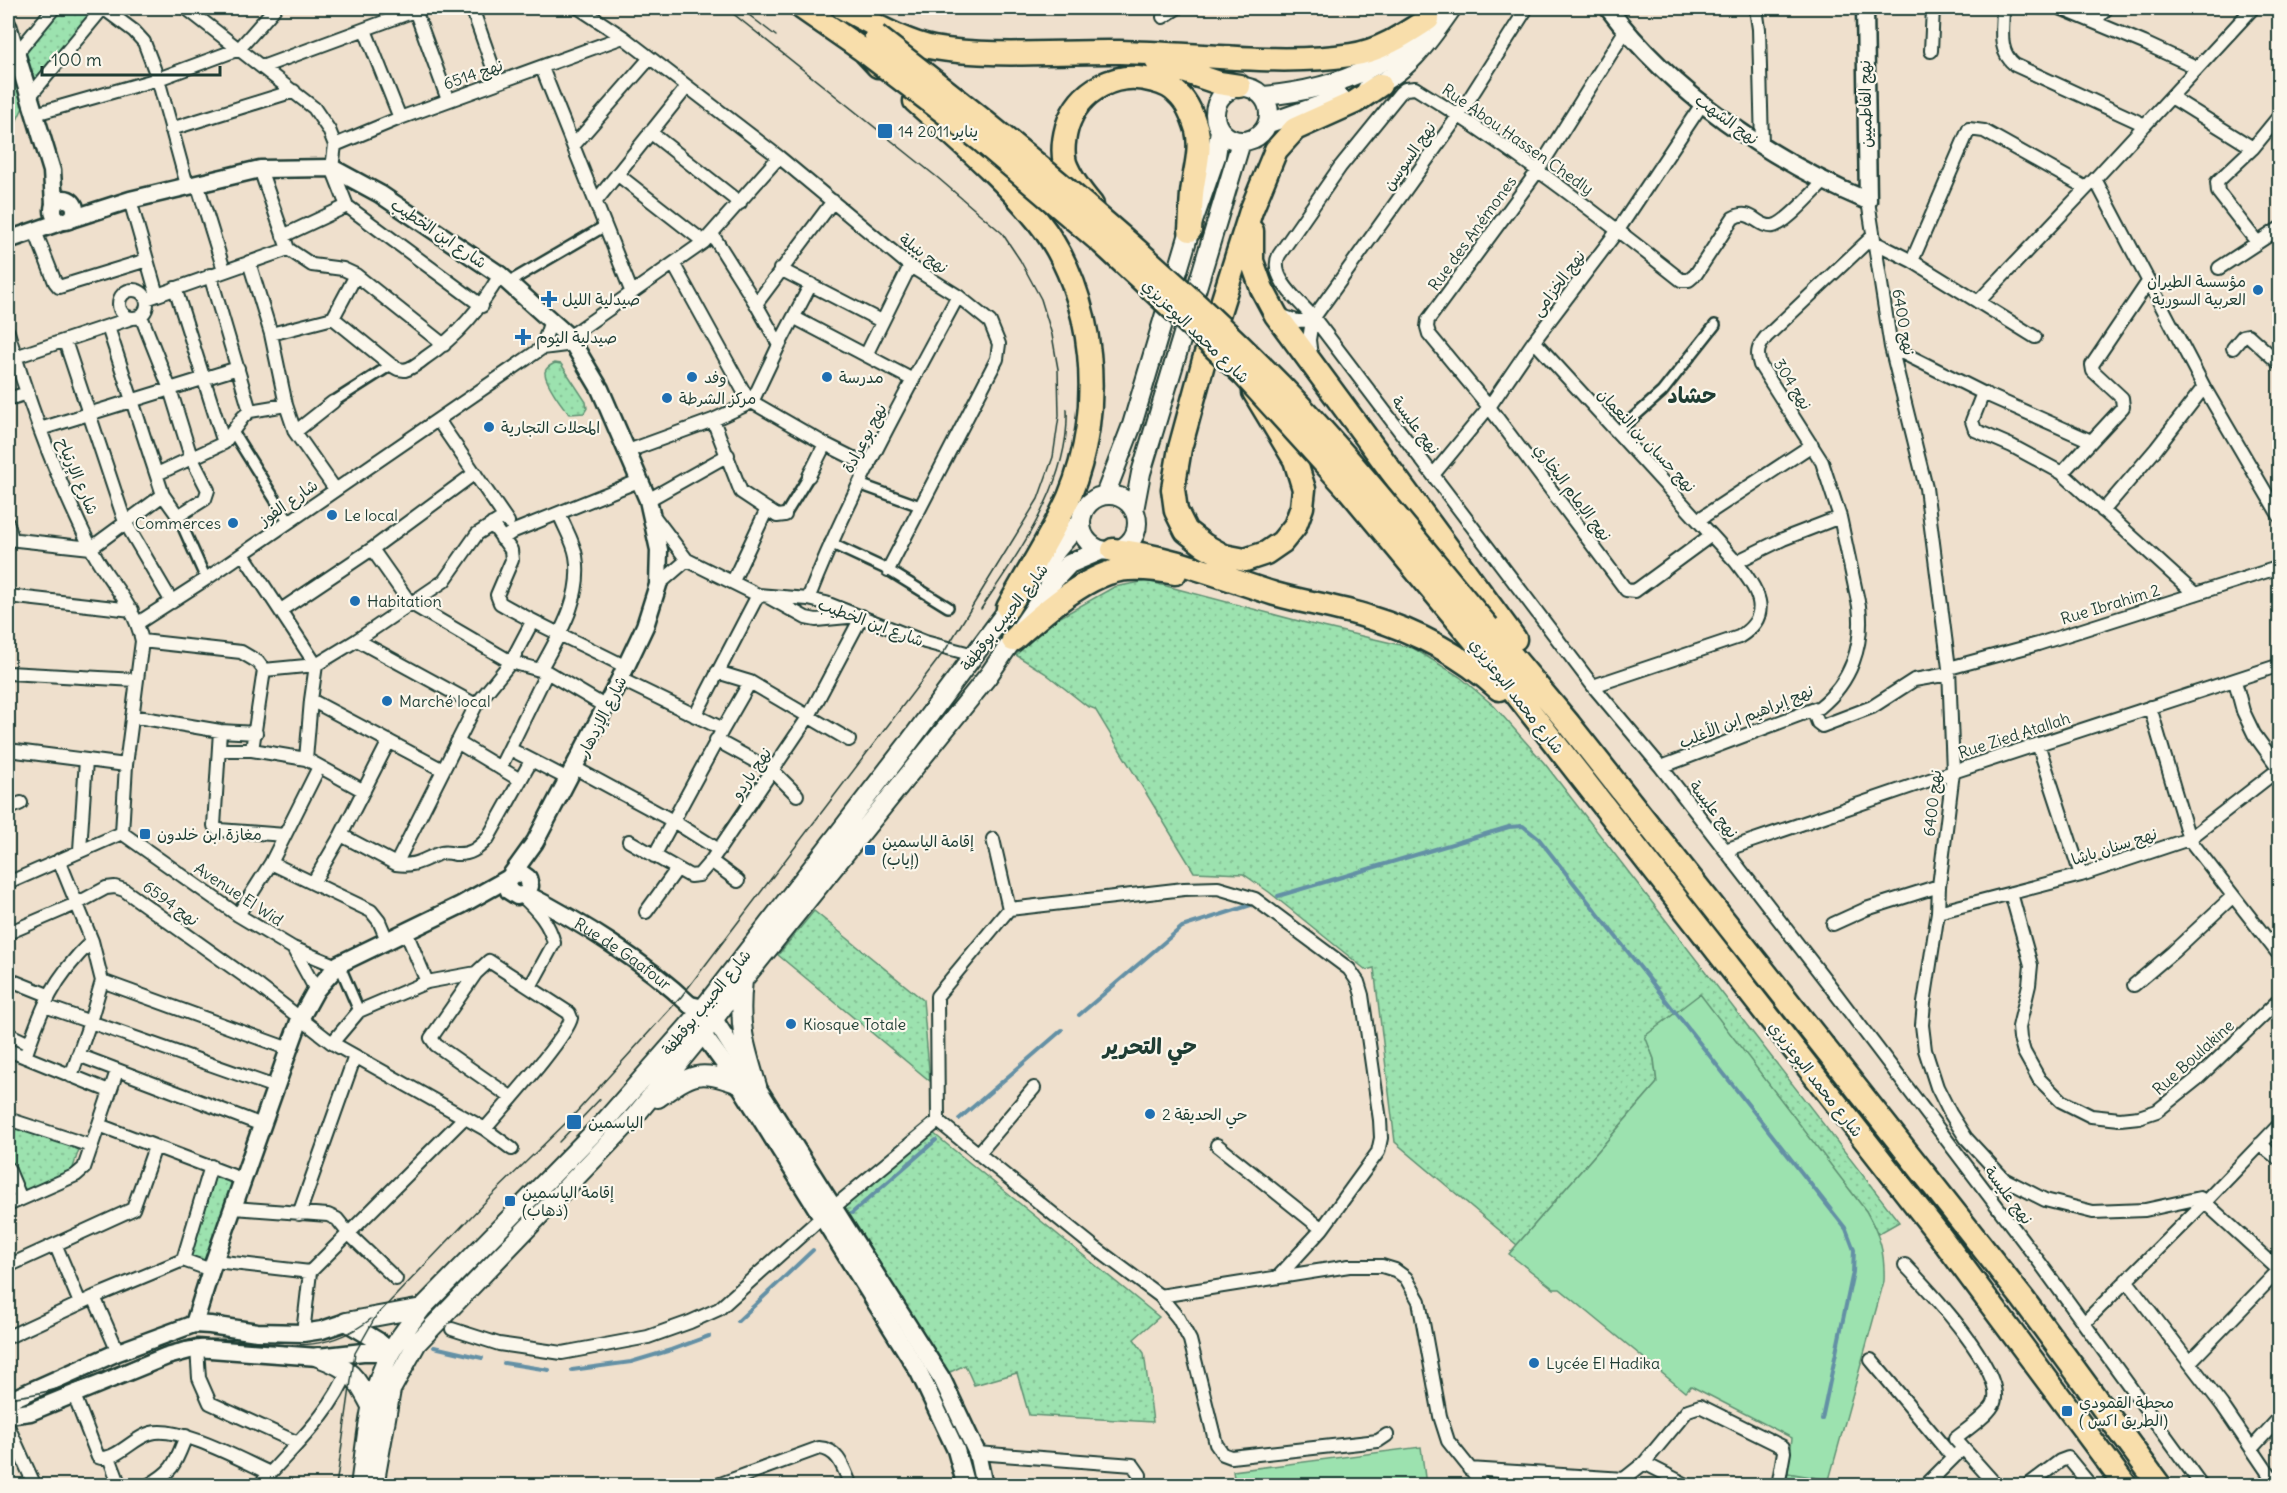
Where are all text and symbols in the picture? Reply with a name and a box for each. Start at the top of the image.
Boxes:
scale bar [42,39,220,77]
text: 100 m [51,48,102,71]
street label: نهج 6514 [441,55,506,94]
street label: نهج الفاطميين [1854,60,1877,148]
street label: Rue Abou Hassen Chedly [1438,79,1598,199]
street label: نهج الشهب [1691,89,1763,150]
street label: نهج السوسن [1378,118,1441,195]
place label: 14 يناير 2011 [898,121,978,141]
marker: 14 يناير 2011 [876,122,894,140]
street label: Rue des Anémones [1424,172,1520,294]
street label: شارع ابن الخطيب [386,194,491,274]
street label: نهج بنبلة [895,229,952,278]
street label: نهج الخزامى [1527,246,1590,321]
place label: مؤسسة الطيران العربية السورية [2147,271,2246,310]
street label: شارع محمد البوعزيزي [1137,275,1254,389]
marker: مؤسسة الطيران العربية السورية [2251,283,2265,297]
street label: نهج 6400 [1887,287,1920,357]
place label: صيدلية الليل [562,289,640,309]
marker: صيدلية الليل [540,290,558,308]
place label: صيدلية اليوم [536,327,617,350]
marker: صيدلية اليوم [514,328,532,346]
street label: نهج 304 [1769,355,1816,414]
place label: وفد [704,367,727,387]
place label: مدرسة [839,367,884,387]
marker: وفد [685,370,699,384]
marker: مدرسة [820,370,834,384]
district label: حشاد [1668,381,1716,409]
street label: نهج حسان بن النعمان [1593,384,1700,497]
place label: مركز الشرطة [679,388,756,408]
marker: مركز الشرطة [660,391,674,405]
street label: نهج عليسة [1387,392,1444,459]
street label: نهج بوعرادة [837,400,892,477]
place label: المحلات التجارية [501,417,600,437]
marker: المحلات التجارية [482,420,496,434]
street label: شارع الإرتياح [51,435,103,518]
street label: نهج الإمام البخاري [1528,439,1616,546]
street label: شارع الفوز [253,474,322,532]
place label: Le local [344,505,398,525]
marker: Le local [325,508,339,522]
place label: Commerces [135,513,221,533]
marker: Commerces [226,516,240,530]
street label: شارع الحبيب بوقطفة [956,559,1054,676]
street label: Rue Ibrahim 2 [2058,579,2162,629]
place label: Habitation [367,591,442,611]
marker: Habitation [348,594,362,608]
street label: شارع ابن الخطيب [815,594,927,652]
street label: شارع محمد البوعزيزي [1464,634,1568,759]
street label: شارع الإزدهار [573,672,633,761]
street label: نهج إبراهيم ابن الأغلب [1676,680,1817,755]
place label: Marché local [399,691,491,711]
marker: Marché local [380,694,394,708]
street label: Rue Zied Atallah [1956,707,2072,763]
street label: نهج باردو [725,743,776,805]
street label: نهج 6400 [1919,769,1946,838]
street label: نهج عليسة [1684,776,1743,842]
street label: نهج سنان باشا [2069,823,2160,870]
place label: مغازة ابن خلدون [157,824,262,844]
marker: مغازة ابن خلدون [138,827,152,841]
place label: إقامة الياسمين (إياب) [882,831,974,870]
marker: إقامة الياسمين (إياب) [863,843,877,857]
street label: Avenue El Wid [191,858,287,930]
street label: نهج 6594 [138,876,203,931]
street label: Rue de Gaafour [571,913,676,994]
street label: شارع الحبيب بوقطفة [657,945,756,1060]
place label: Kiosque Totale [803,1014,906,1034]
street label: Rue Boulakine [2148,1015,2238,1099]
marker: Kiosque Totale [784,1017,798,1031]
street label: شارع محمد البوعزيزي [1763,1017,1867,1142]
district label: حي التحرير [1101,1032,1197,1066]
place label: حي الحديقة 2 [1162,1104,1248,1129]
marker: حي الحديقة 2 [1143,1107,1157,1121]
place label: الياسمين [588,1112,643,1132]
marker: الياسمين [565,1113,583,1131]
street label: نهج عليسة [1980,1162,2037,1229]
place label: إقامة الياسمين (ذهاب) [522,1182,614,1220]
marker: إقامة الياسمين (ذهاب) [503,1194,517,1208]
place label: Lycée El Hadika [1546,1353,1660,1373]
marker: Lycée El Hadika [1527,1356,1541,1370]
place label: محطة القمودي ( الطريق اكس) [2079,1392,2174,1430]
marker: محطة القمودي ( الطريق اكس) [2060,1404,2074,1418]

